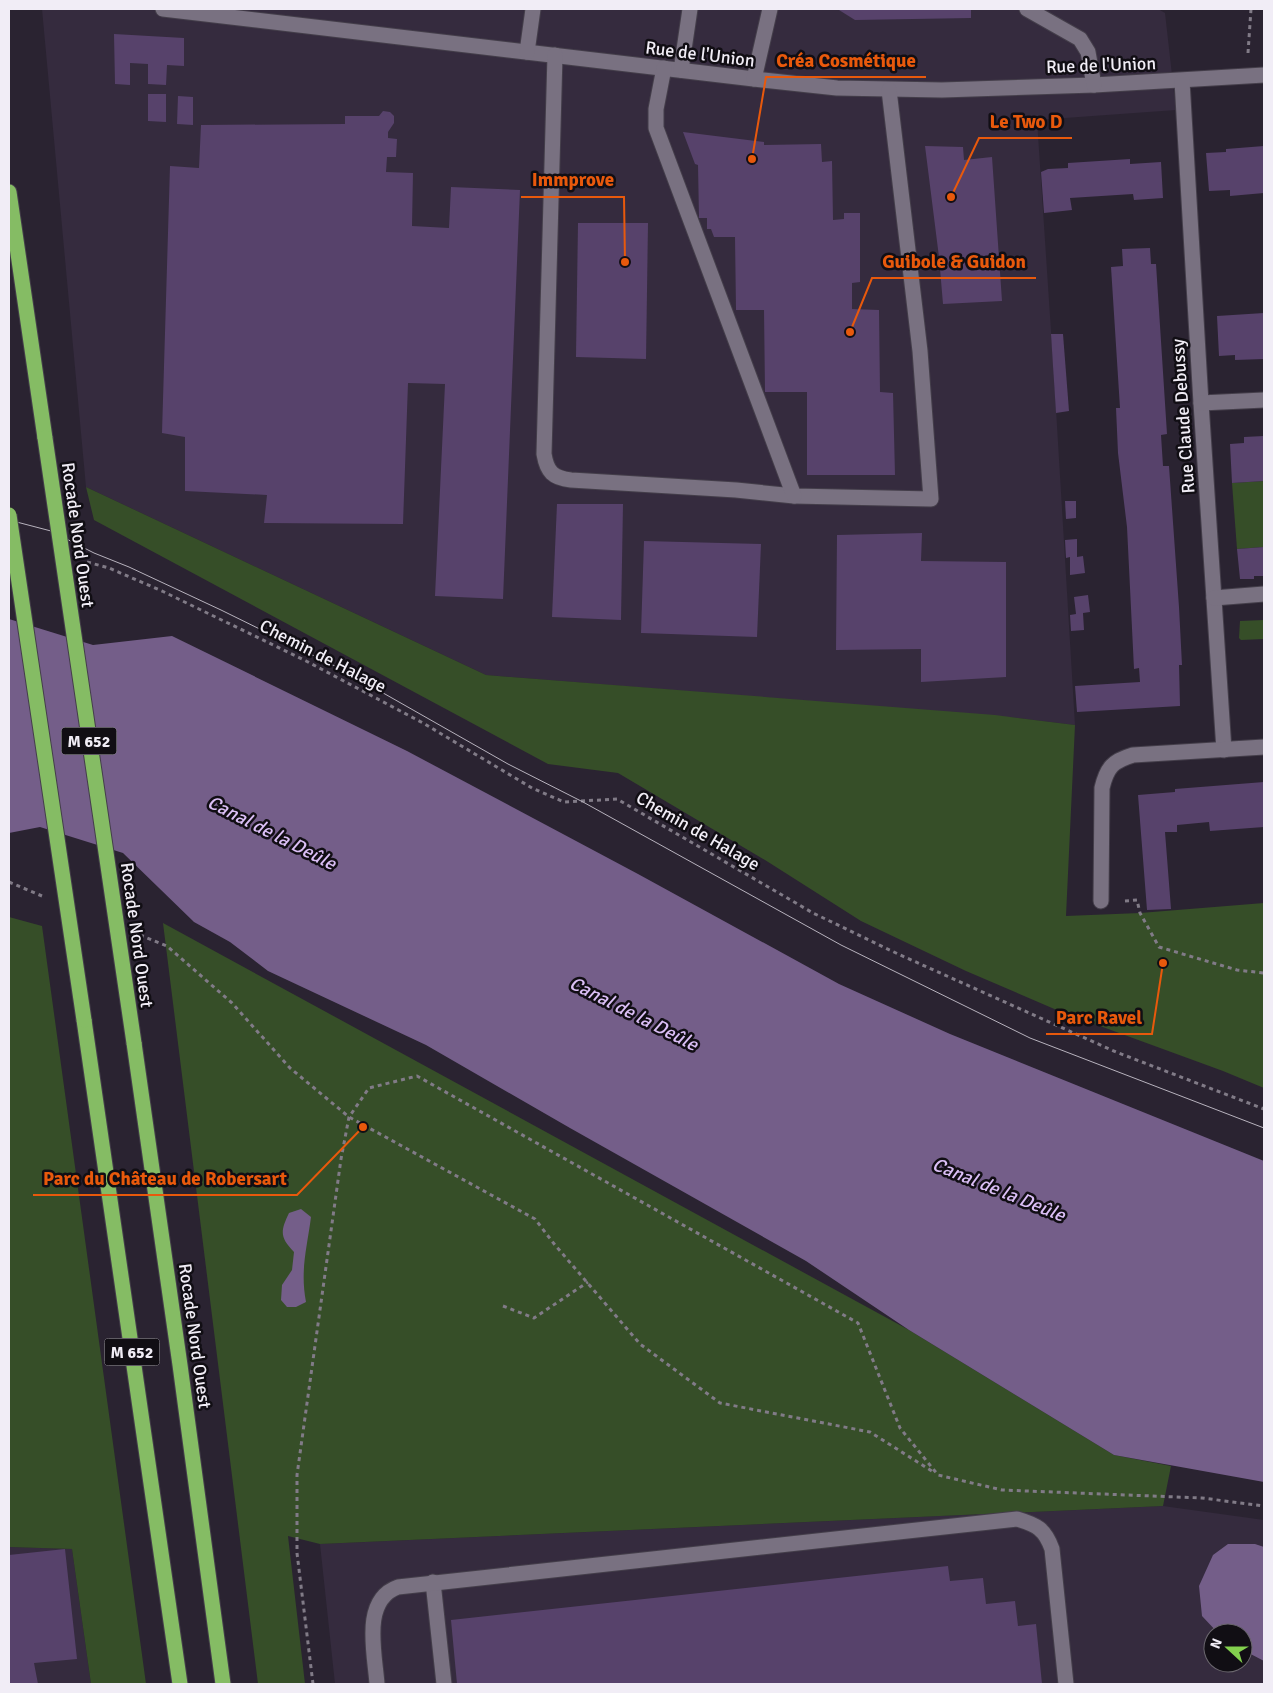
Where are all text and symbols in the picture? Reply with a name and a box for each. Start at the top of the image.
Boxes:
street label: Rue de l'Union [644,36,756,72]
callout: Créa Cosmétique [766,43,926,77]
text: Créa Cosmétique [776,49,916,73]
street label: Rue de l'Union [1046,52,1156,78]
callout: Le Two D [979,104,1072,138]
text: Le Two D [990,110,1062,134]
callout: Immprove [521,163,624,197]
text: Immprove [532,168,614,192]
callout: Guibole & Guidon [872,244,1036,278]
text: Guibole & Guidon [882,250,1026,274]
street label: Rue Claude Debussy [1167,337,1199,494]
street label: Rocade Nord Ouest [57,461,99,609]
street label: Chemin de Halage [256,615,390,697]
road number: M 652 [62,728,116,754]
street label: Chemin de Halage [632,787,764,875]
water label: Canal de la Deûle [203,790,341,876]
street label: Rocade Nord Ouest [116,861,158,1009]
water label: Canal de la Deûle [565,971,703,1057]
callout: Parc Ravel [1046,1000,1152,1034]
text: Parc Ravel [1056,1006,1142,1030]
water label: Canal de la Deûle [929,1152,1070,1228]
callout: Parc du Château de Robersart [33,1161,297,1195]
text: Parc du Château de Robersart [43,1167,287,1191]
street label: Rocade Nord Ouest [174,1262,216,1410]
road number: M 652 [104,1338,160,1365]
north arrow [1203,1623,1253,1673]
text: N [1207,1636,1226,1651]

